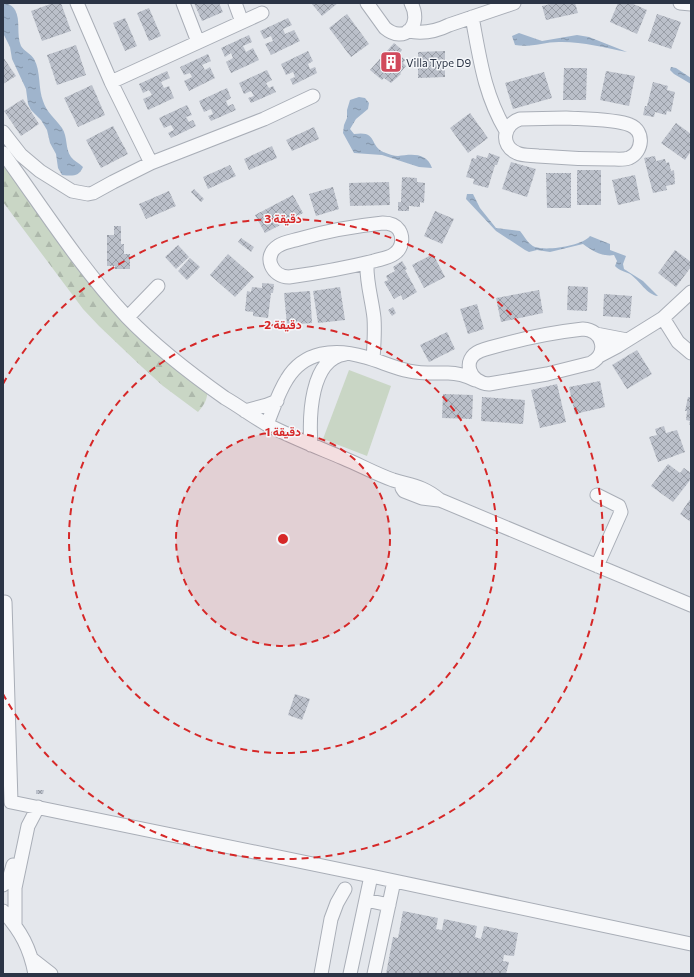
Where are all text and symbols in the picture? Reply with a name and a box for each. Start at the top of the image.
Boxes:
building icon: Villa Type D9 [378,49,404,75]
place label: Villa Type D9 [406,56,471,69]
text: 3 دقيقة [264,211,302,226]
text: 2 دقيقة [264,317,302,332]
text: 1 دقيقة [265,424,301,439]
centre of rings [276,532,290,546]

